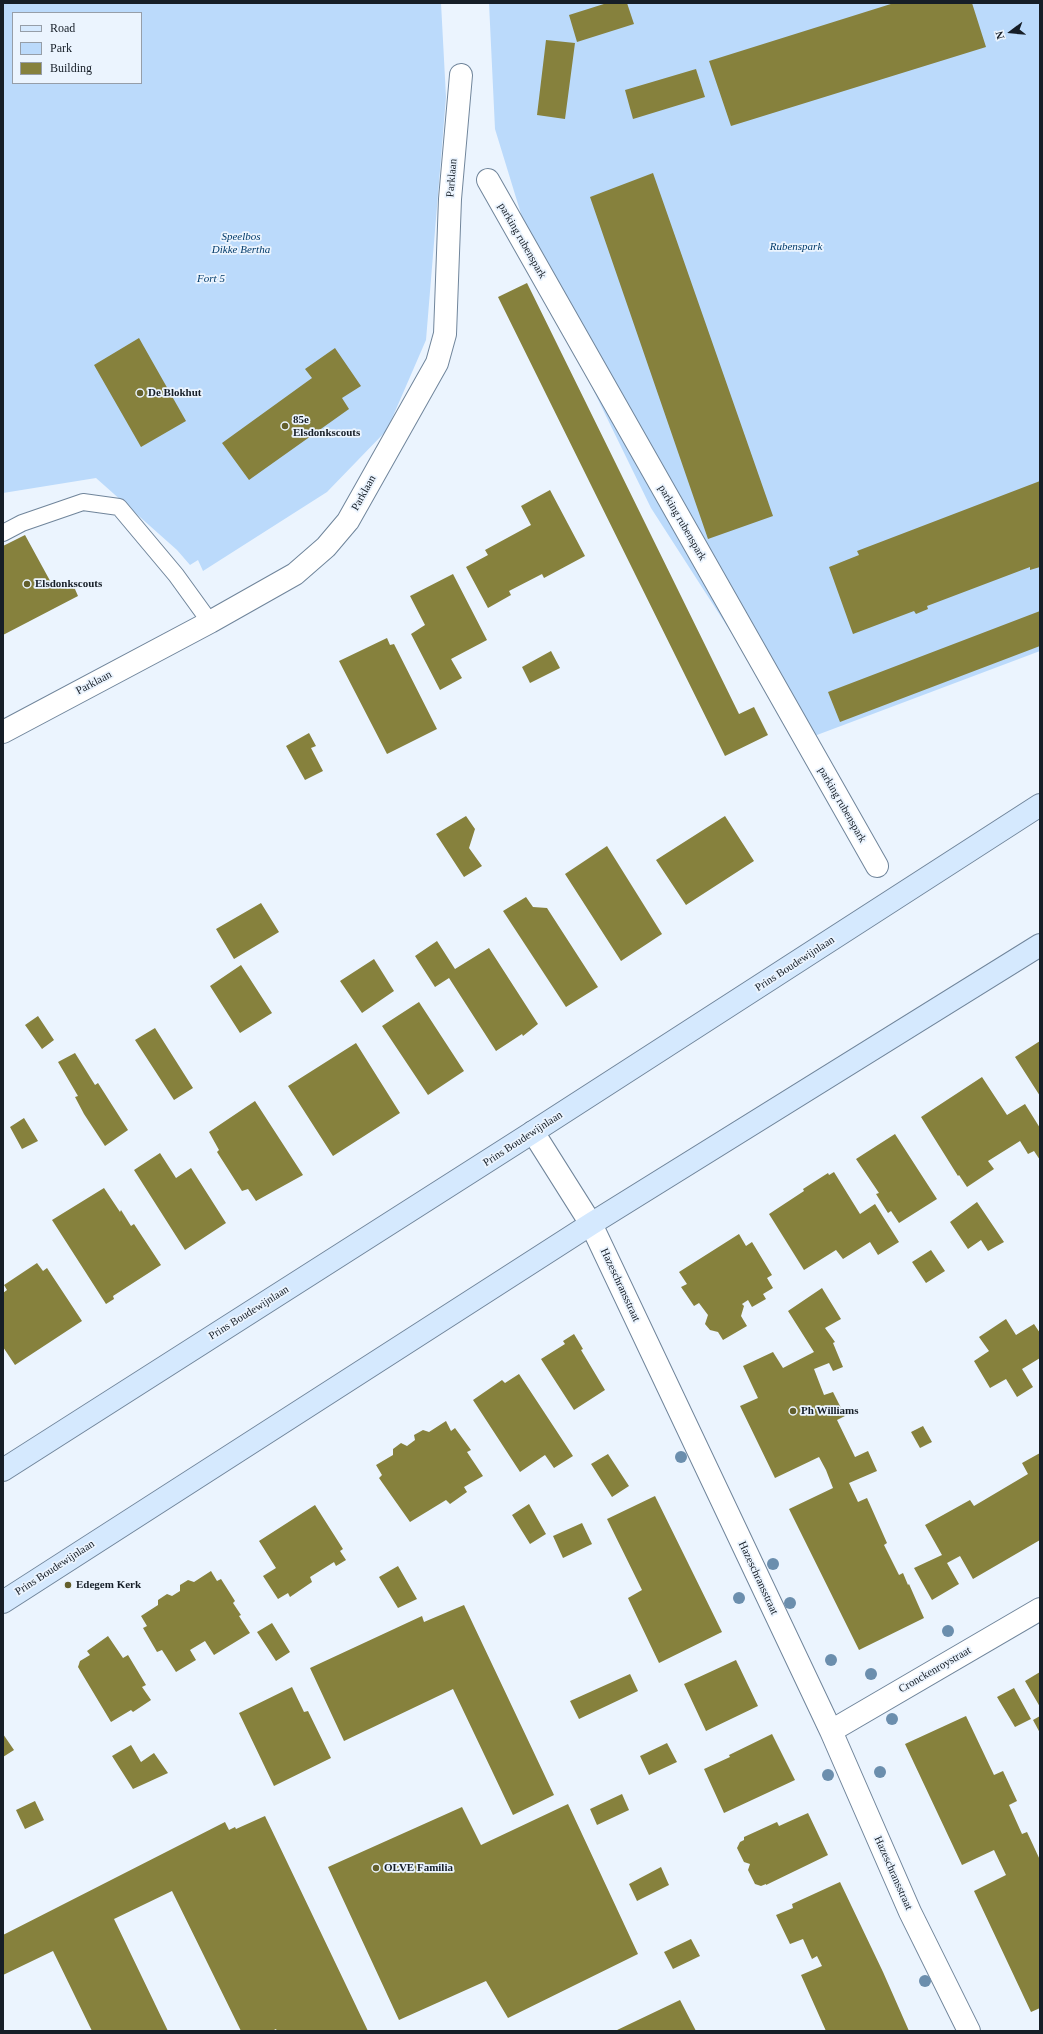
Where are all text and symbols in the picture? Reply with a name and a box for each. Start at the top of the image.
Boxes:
legend [12,12,142,84]
north arrow [991,12,1031,52]
text: Road [50,21,75,35]
text: N [993,30,1006,41]
text: Park [50,41,72,55]
text: Building [50,61,92,75]
street label: Parklaan [444,158,460,198]
street label: parking rubenspark [495,201,549,281]
park label: Speelbos Dikke Bertha [212,230,270,256]
park label: Rubenspark [770,240,822,254]
park label: Fort 5 [197,272,225,286]
place label: De Blokhut [148,386,201,400]
marker: De Blokhut [135,388,145,398]
place label: 85e Elsdonkscouts [293,413,360,439]
marker: 85e Elsdonkscouts [280,421,290,431]
street label: Parklaan [349,473,379,513]
street label: parking rubenspark [655,483,709,563]
place label: Elsdonkscouts [35,577,102,591]
marker: Elsdonkscouts [22,579,32,589]
street label: Parklaan [74,668,114,698]
street label: parking rubenspark [815,765,869,845]
street label: Prins Boudewijnlaan [753,933,837,995]
street label: Prins Boudewijnlaan [481,1108,565,1170]
street label: Hazeschransstraat [597,1246,643,1324]
street label: Prins Boudewijnlaan [207,1283,291,1343]
place label: Ph Williams [801,1404,859,1418]
marker: Ph Williams [788,1406,798,1416]
street label: Prins Boudewijnlaan [13,1537,97,1599]
street label: Hazeschransstraat [735,1539,781,1617]
place label: Edegem Kerk [76,1578,141,1592]
marker: Edegem Kerk [63,1580,73,1590]
street label: Cronckenroystraat [897,1644,973,1696]
street label: Hazeschransstraat [871,1834,915,1912]
place label: OLVE Familia [384,1861,453,1875]
marker: OLVE Familia [371,1863,381,1873]

